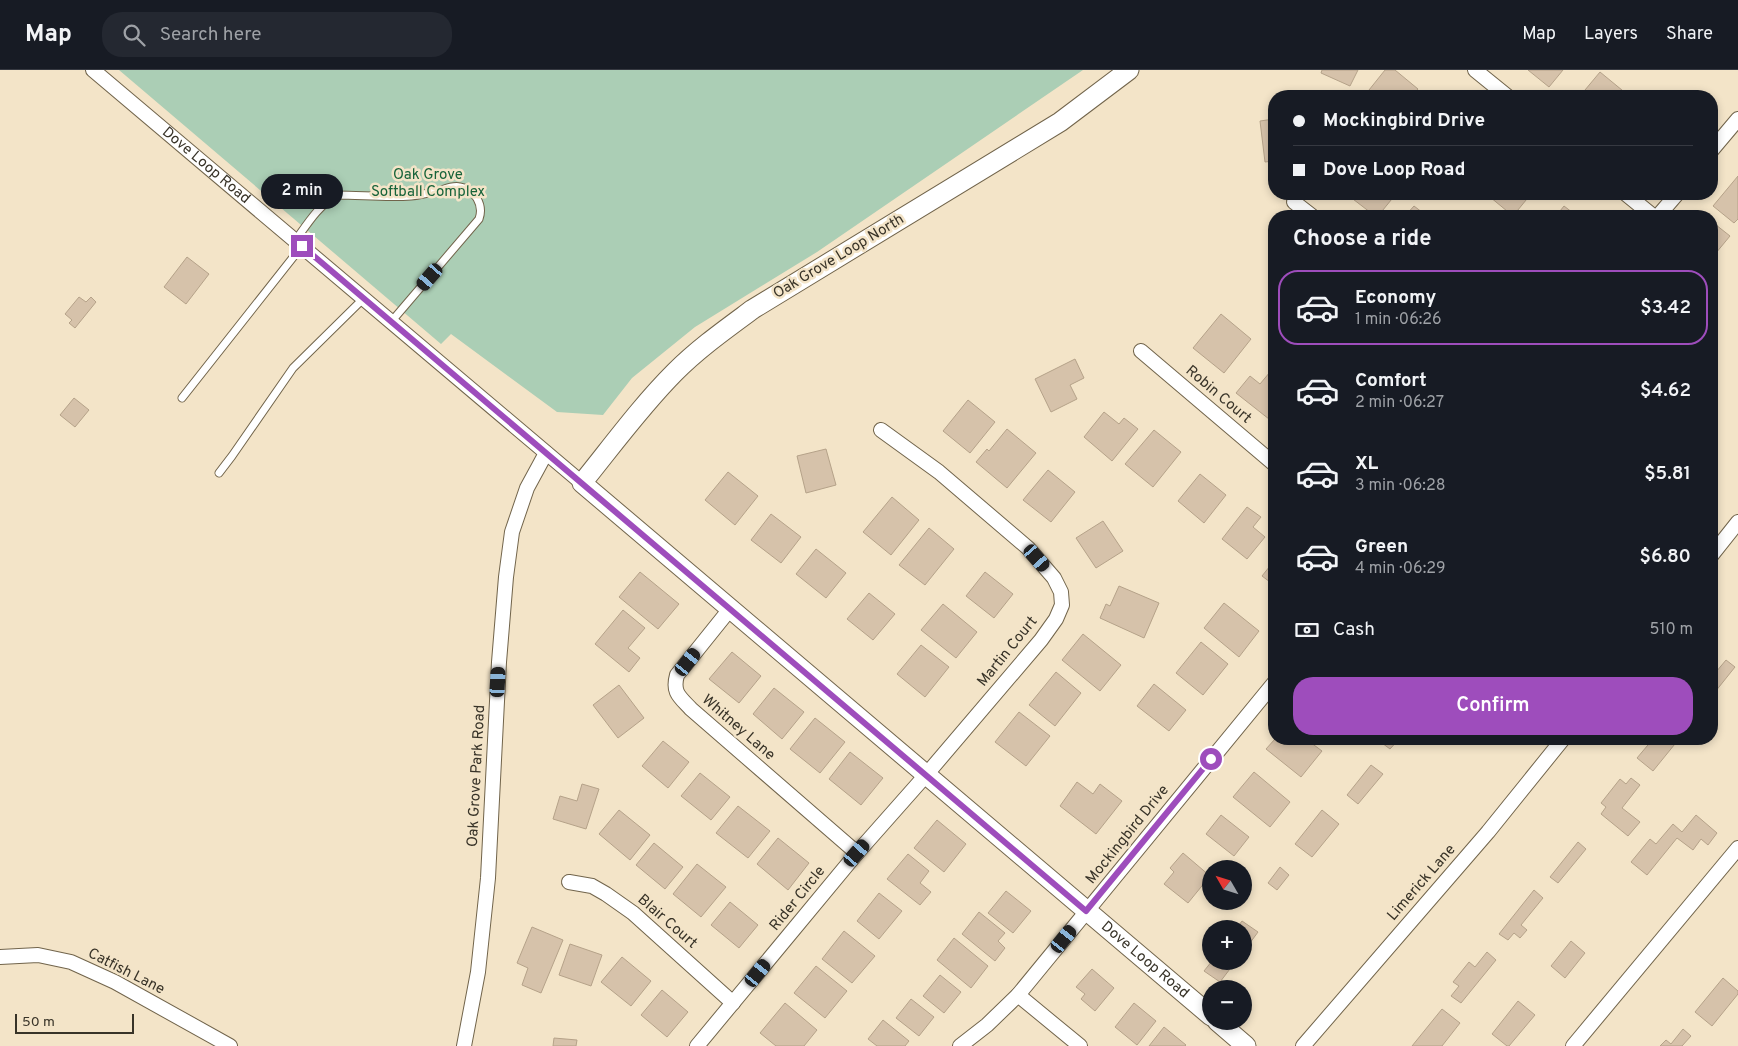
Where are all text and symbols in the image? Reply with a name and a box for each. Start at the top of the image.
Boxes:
search box [102,12,452,57]
text: Map [25,20,72,50]
icon: search [120,21,148,49]
text: Search here [160,23,261,47]
text: Map [1522,23,1556,46]
text: Layers [1584,23,1638,46]
text: Share [1666,23,1713,46]
text: Mockingbird Drive [1323,109,1485,133]
street label: Dove Loop Road [158,123,254,208]
text: Dove Loop Road [1323,158,1465,182]
park label: Oak Grove Softball Complex [371,166,485,202]
callout: 2 min [261,174,343,208]
text: 2 min [281,181,323,201]
street label: Oak Grove Loop North [770,210,908,304]
text: Choose a ride [1293,226,1431,253]
route end [291,235,313,257]
car [414,261,445,293]
icon: car [1295,285,1340,330]
text: Economy [1355,286,1436,310]
text: $3.42 [1640,296,1691,320]
text: 1 min · 06:26 [1355,310,1442,330]
street label: Robin Court [1181,362,1255,428]
icon: car [1295,368,1340,413]
text: Comfort [1355,369,1427,393]
text: $4.62 [1640,379,1691,403]
text: 2 min · 06:27 [1355,393,1444,413]
icon: car [1295,451,1340,496]
text: XL [1355,452,1378,476]
text: $5.81 [1644,462,1691,486]
text: 3 min · 06:28 [1355,476,1446,496]
icon: car [1295,534,1340,579]
text: Green [1355,535,1408,559]
car [1021,542,1052,574]
text: $6.80 [1640,545,1691,569]
text: 4 min · 06:29 [1355,559,1446,579]
street label: Martin Court [974,613,1042,691]
icon: cash [1293,616,1321,644]
text: Cash [1333,618,1375,642]
text: 510 m [1650,620,1693,640]
car [672,646,703,678]
car [489,667,506,697]
button: Confirm [1293,677,1693,735]
street label: Whitney Lane [697,691,779,765]
street label: Oak Grove Park Road [464,704,490,848]
route start [1200,748,1222,770]
street label: Mockingbird Drive [1082,782,1174,888]
car [841,837,872,869]
street label: Limerick Lane [1384,841,1460,925]
north arrow [1202,860,1252,910]
map controls [1202,860,1252,1030]
street label: Rider Circle [766,863,830,935]
street label: Blair Court [633,891,701,953]
street label: Dove Loop Road [1097,917,1193,1003]
button: + [1202,920,1252,970]
car [1048,923,1079,955]
street label: Catfish Lane [84,944,168,1000]
car [742,957,773,989]
button: − [1202,980,1252,1030]
scale bar [15,1011,134,1034]
text: 50 m [22,1014,55,1031]

